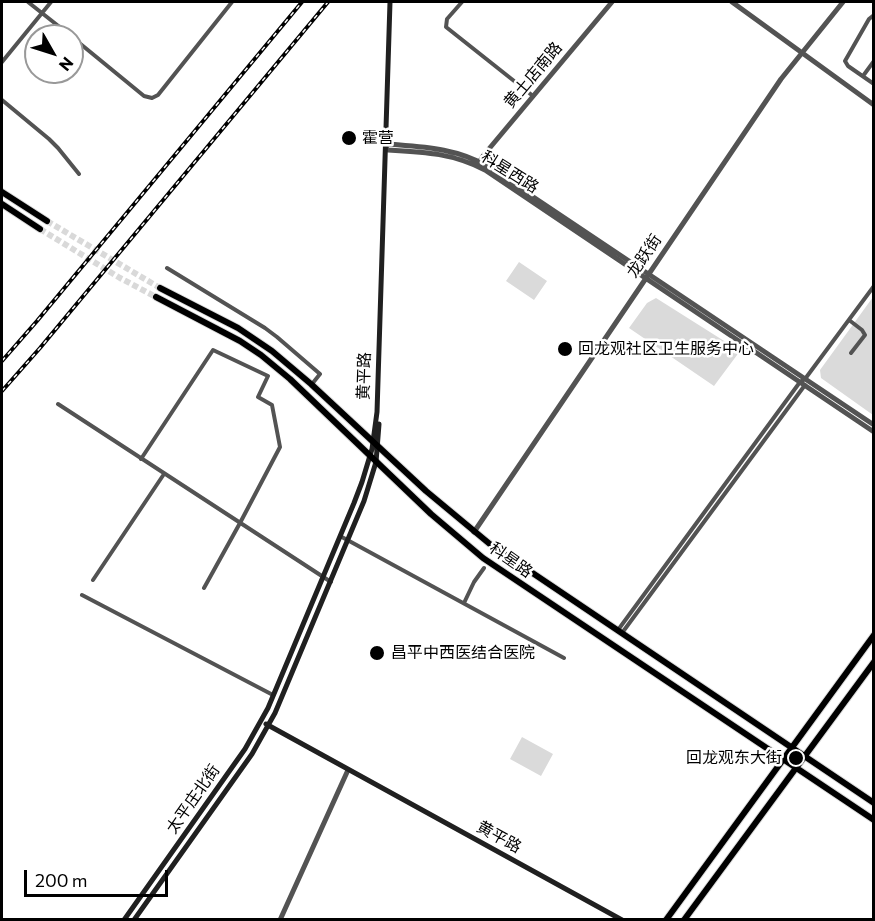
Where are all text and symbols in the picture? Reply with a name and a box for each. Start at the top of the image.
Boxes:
north arrow [24,24,84,84]
street label: 黄土店南路 [500,38,566,112]
text: N [56,54,78,75]
place label: 霍营 [362,128,394,148]
marker: 霍营 [340,129,358,147]
street label: 科星西路 [478,147,542,197]
street label: 龙跃街 [623,231,665,281]
place label: 回龙观社区卫生服务中心 [578,339,754,359]
marker: 回龙观社区卫生服务中心 [556,340,574,358]
street label: 黄平路 [354,352,374,400]
street label: 科星路 [486,538,536,582]
place label: 昌平中西医结合医院 [391,643,535,663]
marker: 昌平中西医结合医院 [368,644,386,662]
place label: 回龙观东大街 [686,748,782,768]
marker: 回龙观东大街 [787,749,805,767]
street label: 太平庄北街 [162,761,224,837]
street label: 黄平路 [473,817,525,857]
scale bar [27,858,171,896]
text: 200 m [35,869,88,891]

